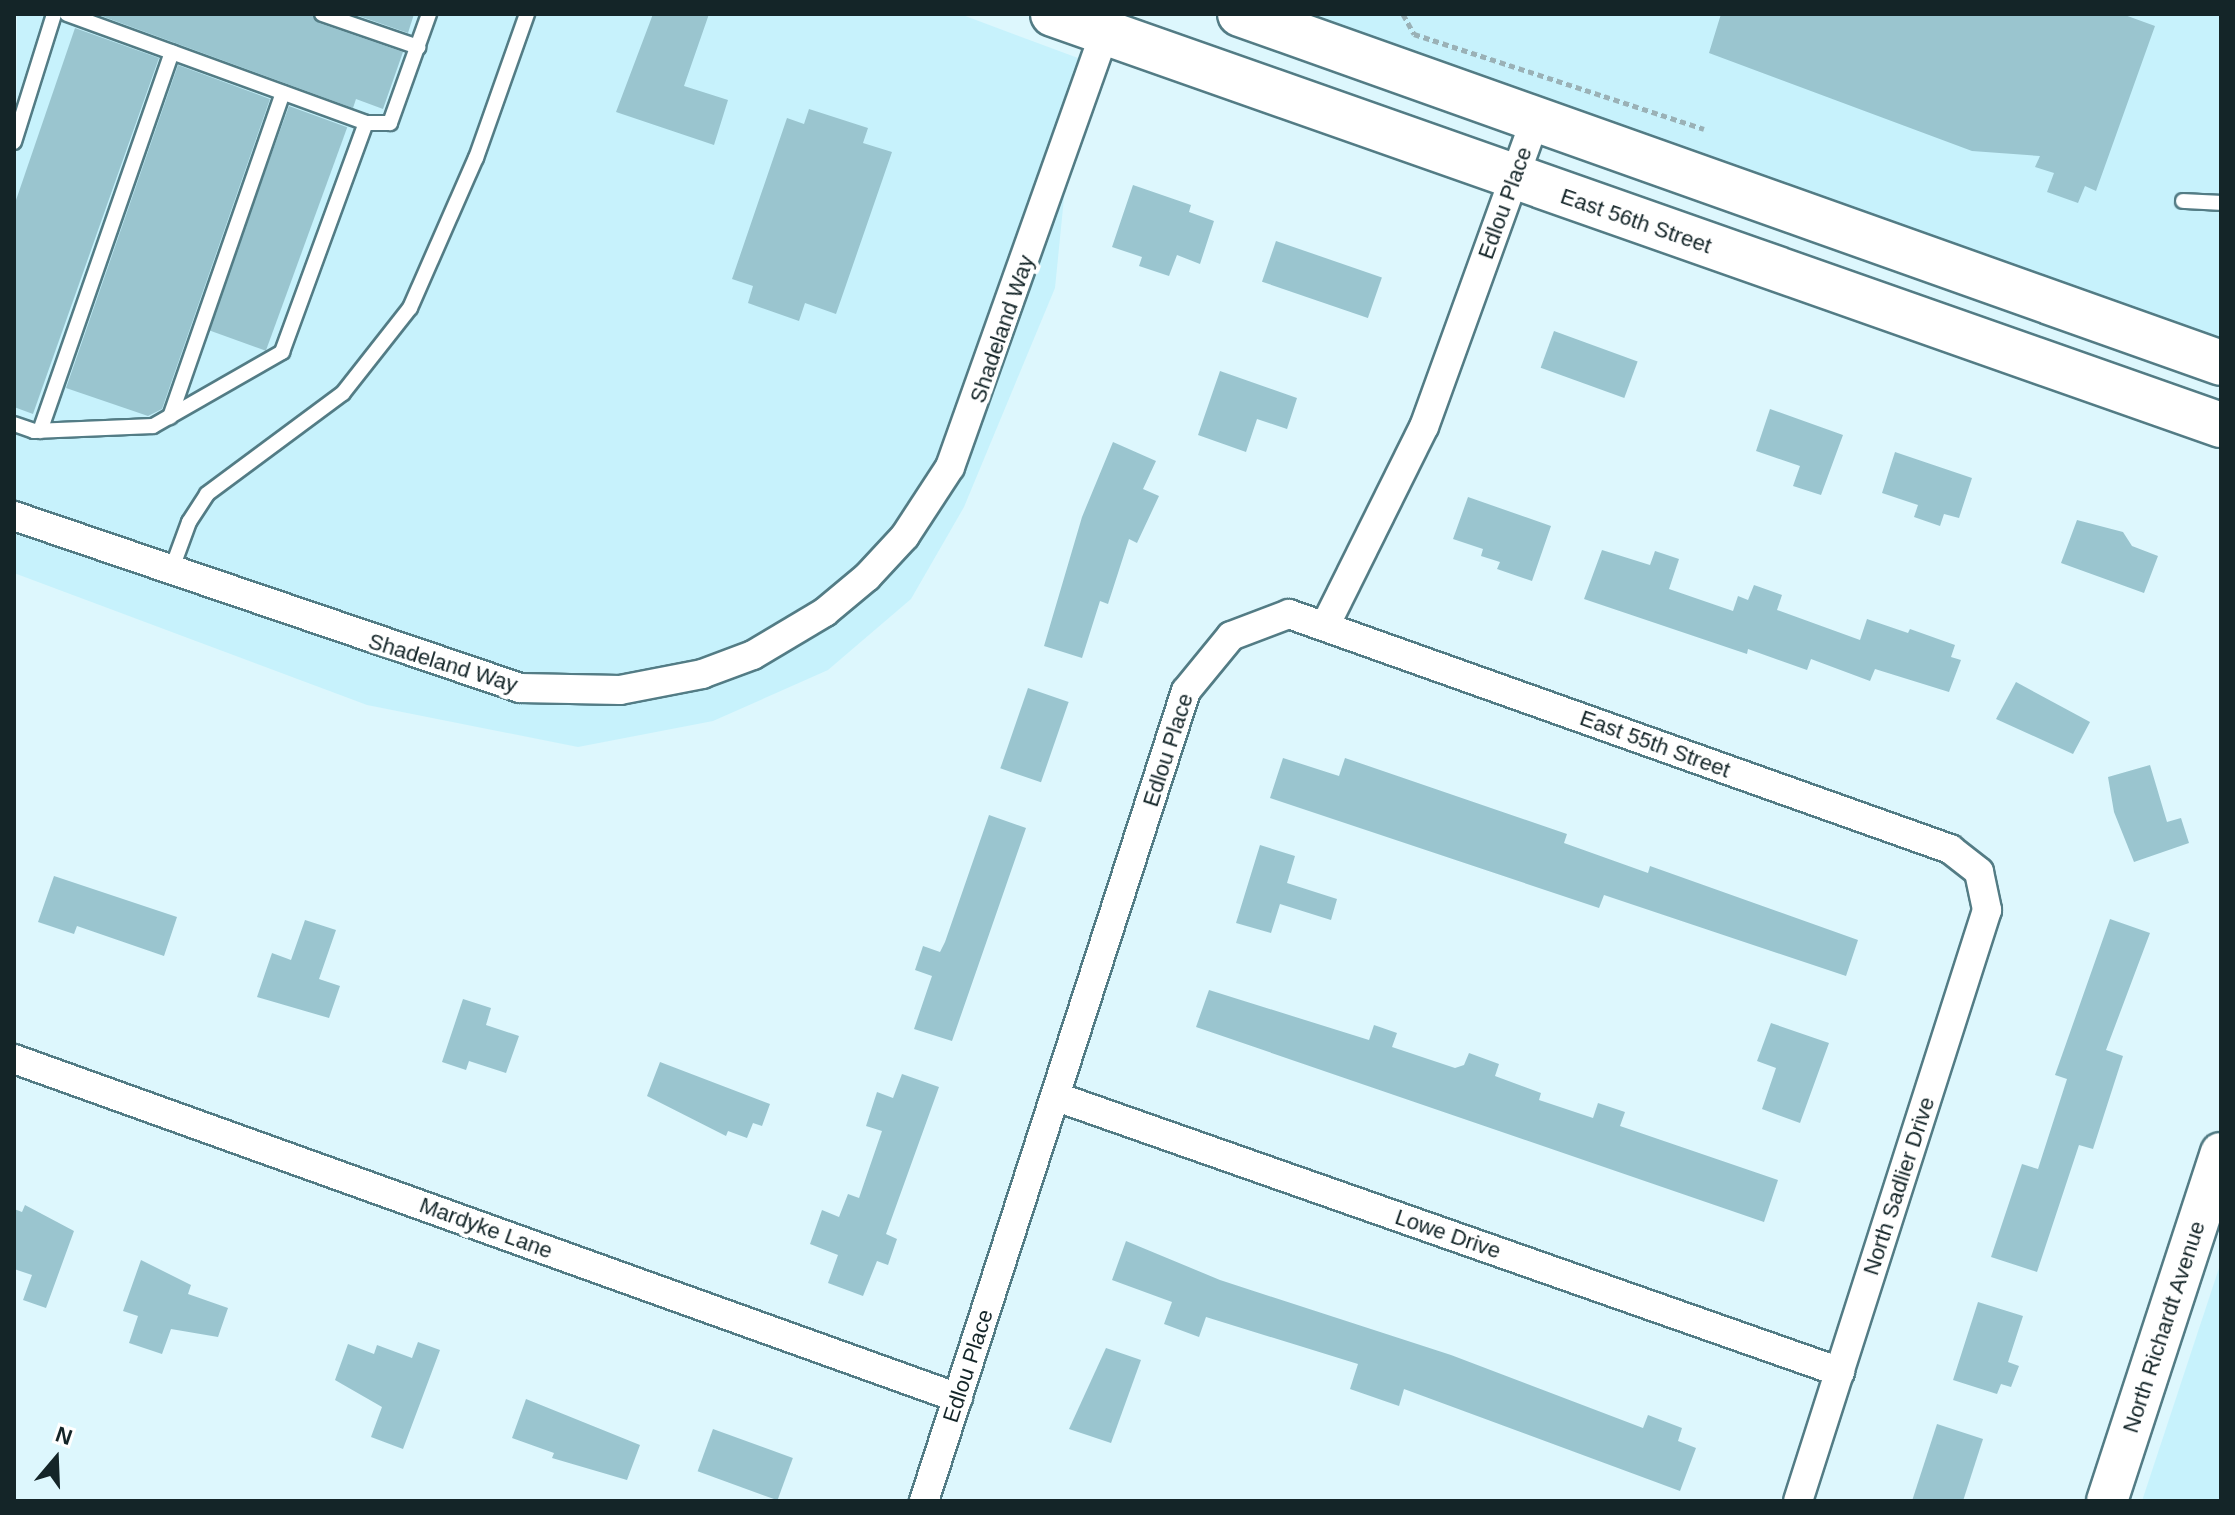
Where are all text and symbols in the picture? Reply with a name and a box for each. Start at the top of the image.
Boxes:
street label: Edlou Place [1473,143,1537,263]
street label: East 56th Street [1557,183,1715,259]
street label: Shadeland Way [964,252,1040,406]
street label: Shadeland Way [365,628,521,698]
street label: Edlou Place [1137,690,1199,810]
street label: East 55th Street [1576,705,1734,783]
street label: North Sadlier Drive [1858,1094,1940,1278]
street label: Mardyke Lane [416,1192,556,1264]
street label: Lowe Drive [1392,1204,1504,1264]
street label: North Richardt Avenue [2117,1217,2211,1437]
street label: Edlou Place [937,1306,999,1426]
north arrow [16,1419,96,1499]
text: N [52,1421,76,1450]

